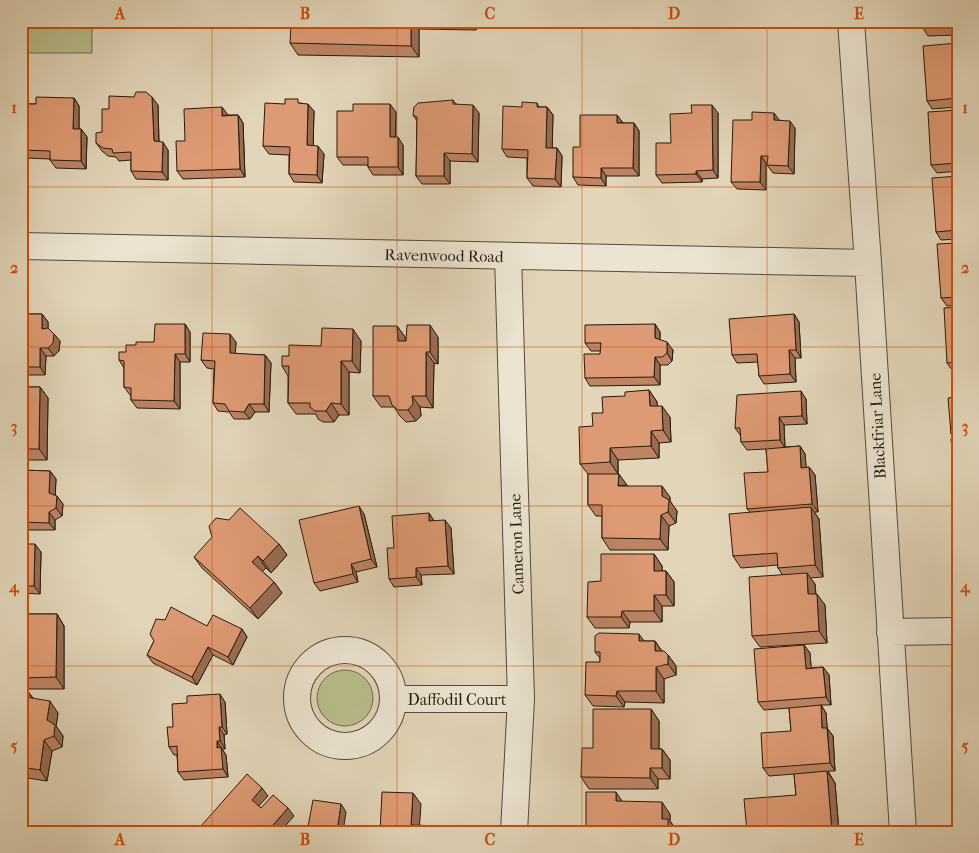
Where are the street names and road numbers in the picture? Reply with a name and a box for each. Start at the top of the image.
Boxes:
street label: Ravenwood Road [384,245,504,266]
street label: Blackfriar Lane [865,372,890,480]
street label: Cameron Lane [505,493,528,595]
street label: Daffodil Court [408,690,507,709]

